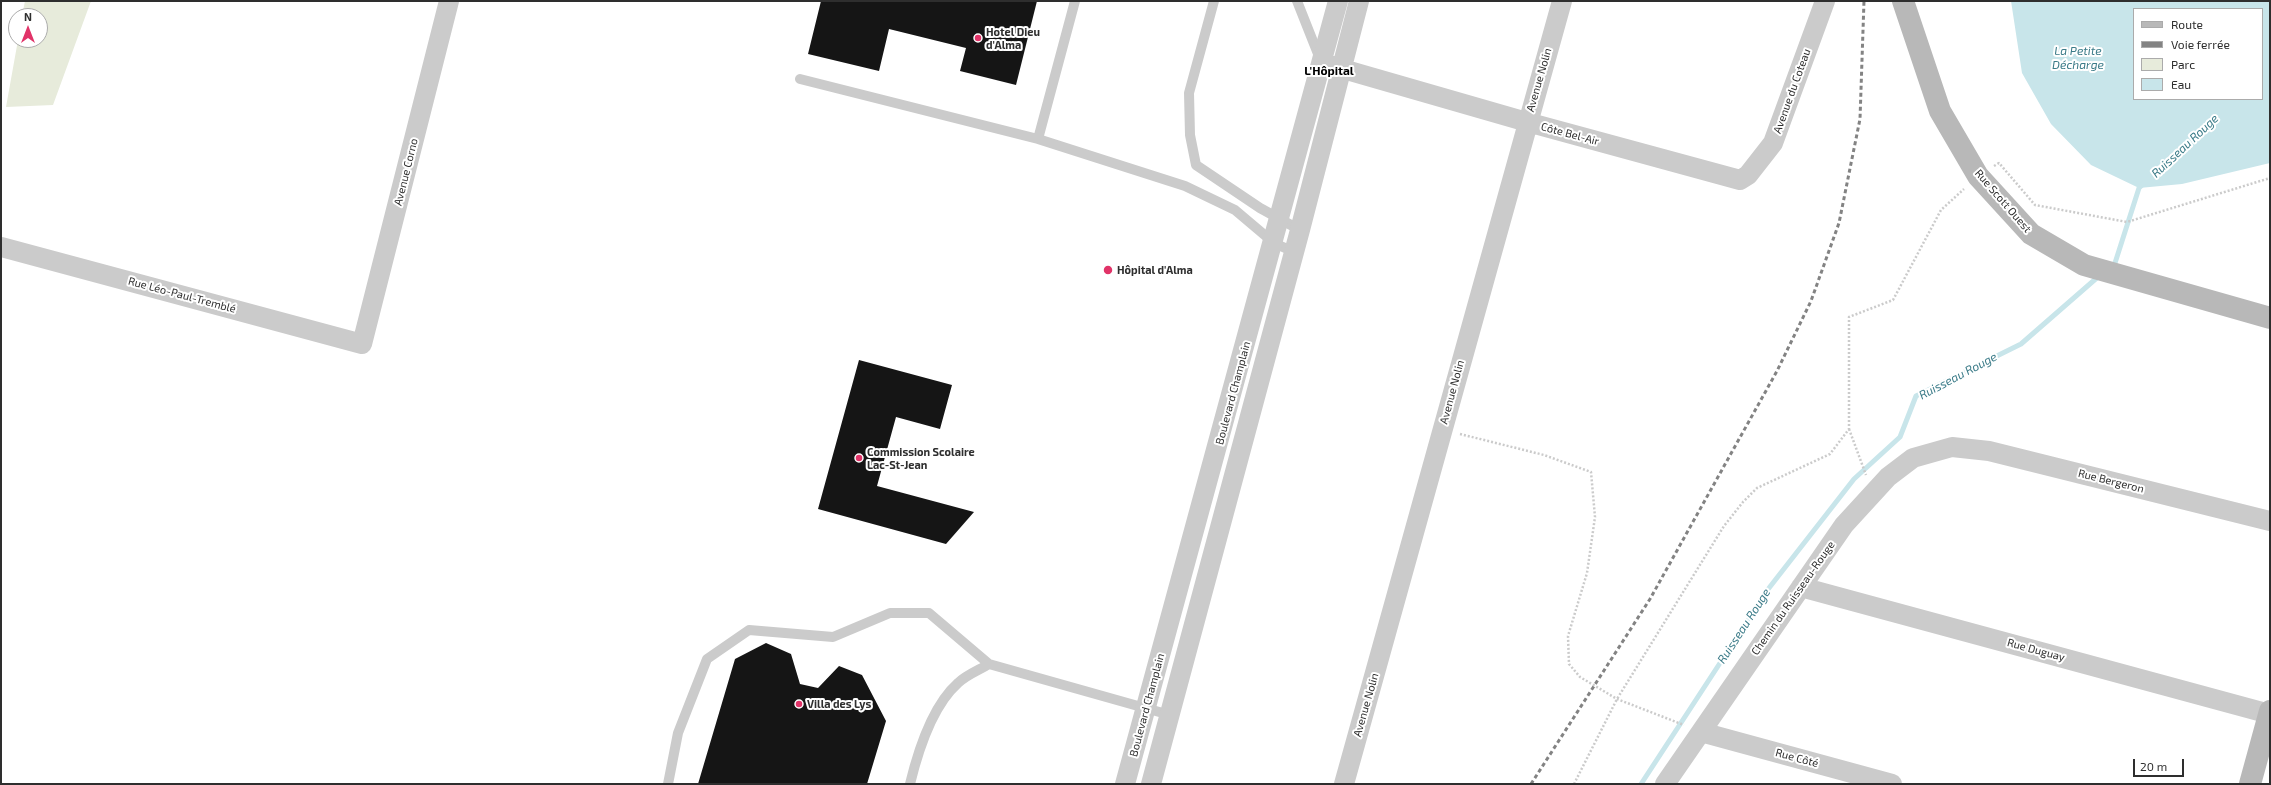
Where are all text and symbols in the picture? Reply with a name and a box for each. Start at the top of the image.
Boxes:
north arrow [8,8,48,48]
legend [2133,8,2263,100]
text: N [24,10,32,23]
text: Route [2171,17,2203,31]
place label: Hotel Dieu d'Alma [986,25,1040,51]
marker: Hotel Dieu d'Alma [973,33,983,43]
text: Voie ferrée [2171,37,2230,51]
water label: La Petite Décharge [2052,44,2104,72]
street label: Avenue Nolin [1524,47,1554,113]
street label: Avenue du Coteau [1771,47,1813,135]
text: Parc [2171,57,2195,71]
district label: L'Hôpital [1304,64,1354,78]
text: Eau [2171,77,2191,91]
water label: Ruisseau Rouge [2149,111,2221,181]
street label: Côte Bel-Air [1539,120,1601,148]
street label: Avenue Corno [391,137,421,207]
street label: Rue Scott Ouest [1972,167,2034,235]
place label: Hôpital d'Alma [1117,263,1193,277]
marker: Hôpital d'Alma [1102,264,1114,276]
street label: Rue Léo-Paul-Tremblé [127,274,237,316]
street label: Boulevard Champlain [1213,340,1253,446]
water label: Ruisseau Rouge [1916,349,2000,403]
street label: Avenue Nolin [1437,359,1467,425]
place label: Commission Scolaire Lac-St-Jean [867,445,975,471]
marker: Commission Scolaire Lac-St-Jean [854,453,864,463]
street label: Rue Bergeron [2077,466,2145,496]
street label: Chemin du Ruisseau-Rouge [1749,538,1837,658]
water label: Ruisseau Rouge [1714,586,1774,666]
street label: Rue Duguay [2006,636,2066,664]
street label: Boulevard Champlain [1127,652,1167,758]
street label: Avenue Nolin [1351,672,1381,738]
place label: Villa des Lys [807,697,871,711]
marker: Villa des Lys [794,699,804,709]
street label: Rue Côté [1774,746,1820,770]
scale bar [2135,751,2186,777]
text: 20 m [2140,759,2167,773]

